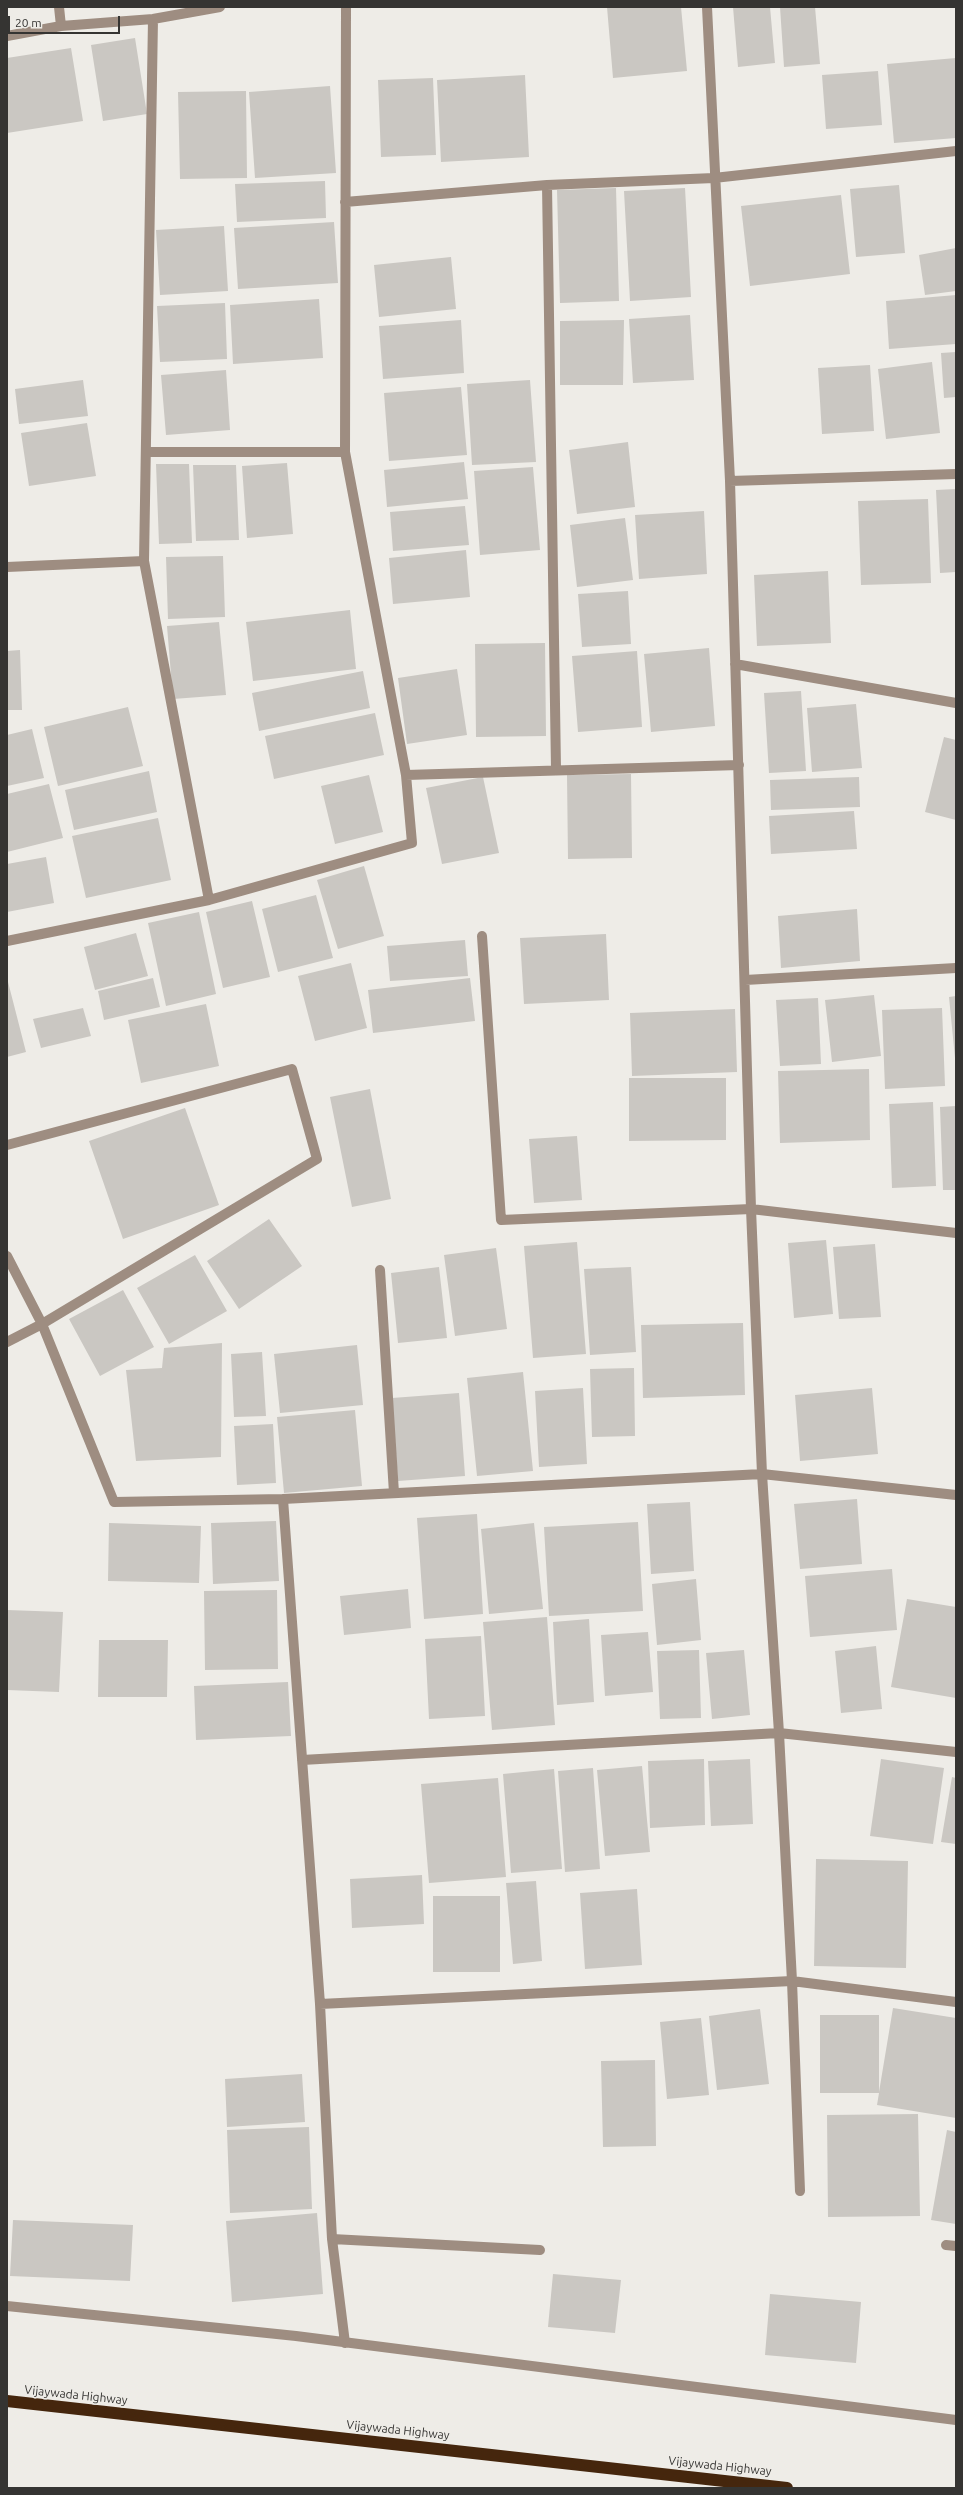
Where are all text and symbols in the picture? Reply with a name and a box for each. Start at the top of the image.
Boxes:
scale bar [10,8,122,34]
text: 20 m [15,16,42,29]
street label: Vijaywada Highway [24,2382,128,2408]
street label: Vijaywada Highway [346,2417,450,2443]
street label: Vijaywada Highway [668,2453,772,2479]

